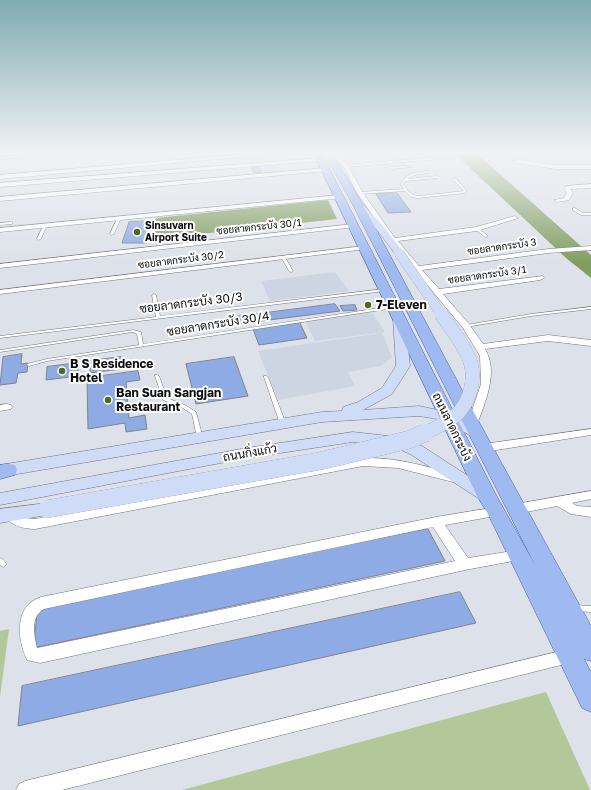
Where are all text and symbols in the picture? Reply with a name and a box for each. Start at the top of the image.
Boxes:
street label: ซอยลาดกระบัง 30/1 [216,217,302,237]
place label: Sinsuvarn Airport Suite [145,220,207,244]
marker: Sinsuvarn Airport Suite [132,227,142,237]
street label: ซอยลาดกระบัง 3 [467,236,537,258]
street label: ซอยลาดกระบัง 30/2 [137,249,225,271]
street label: ซอยลาดกระบัง 3/1 [447,264,527,286]
street label: ซอยลาดกระบัง 30/3 [139,290,243,316]
place label: 7-Eleven [376,298,427,312]
marker: 7-Eleven [363,300,373,310]
street label: ซอยลาดกระบัง 30/4 [165,309,271,339]
place label: B S Residence Hotel [70,357,153,385]
marker: B S Residence Hotel [57,366,67,376]
place label: Ban Suan Sangjan Restaurant [116,386,221,414]
street label: ถนนลาดกระบัง [429,390,475,464]
marker: Ban Suan Sangjan Restaurant [103,395,113,405]
street label: ถนนกิ่งแก้ว [222,441,278,465]

